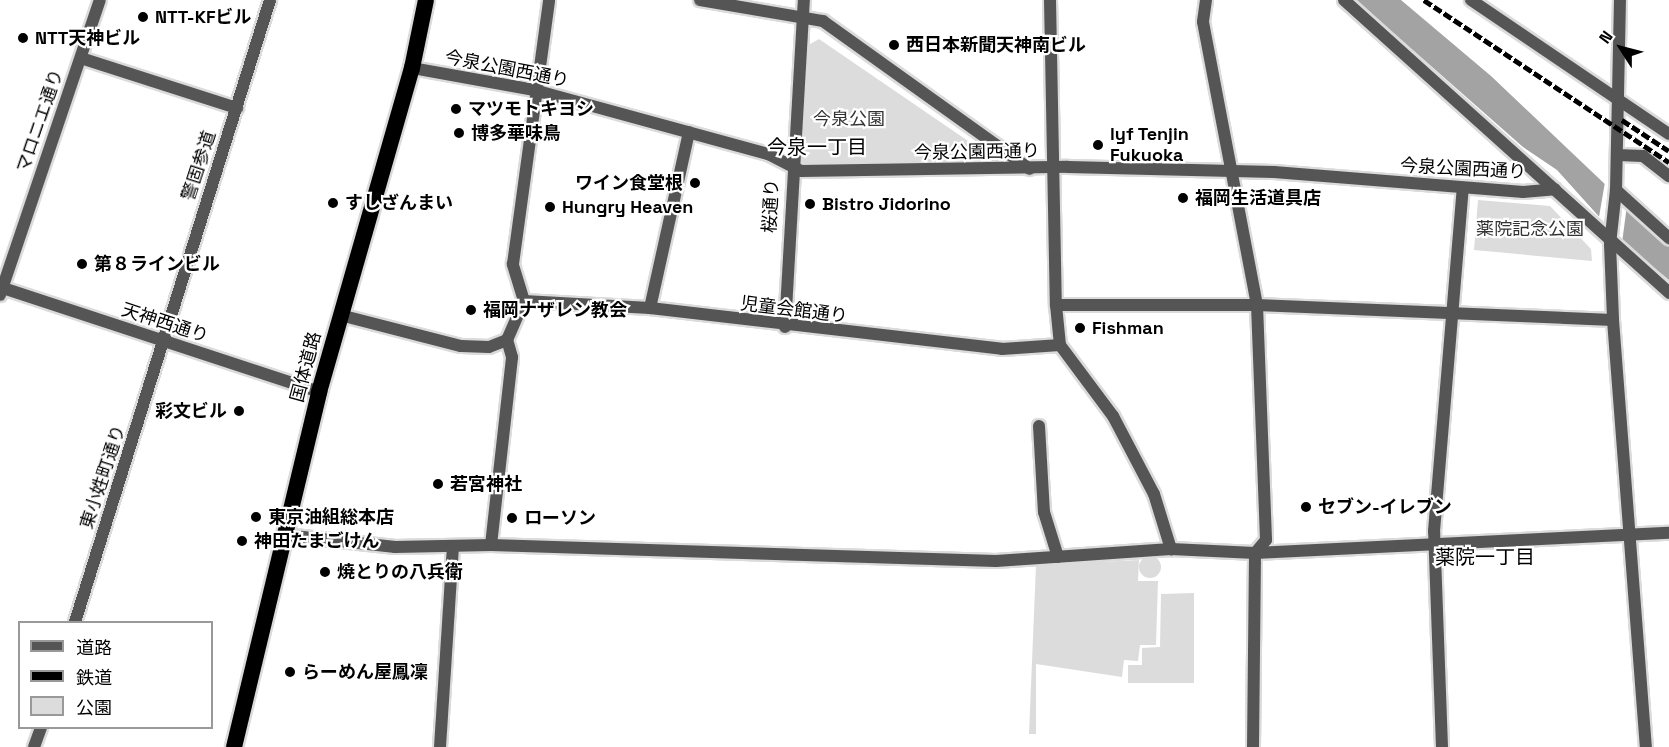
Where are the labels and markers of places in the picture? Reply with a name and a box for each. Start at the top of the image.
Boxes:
place label: NTT-KFビル [155,6,252,28]
marker: NTT-KFビル [136,10,150,24]
place label: NTT天神ビル [35,27,140,49]
marker: NTT天神ビル [16,31,30,45]
place label: 西日本新聞天神南ビル [906,34,1086,56]
marker: 西日本新聞天神南ビル [887,38,901,52]
place label: マツモトキヨシ [468,98,594,120]
marker: マツモトキヨシ [449,102,463,116]
place label: 博多華味鳥 [471,122,561,144]
place label: lyf Tenjin Fukuoka [1110,124,1189,166]
marker: 博多華味鳥 [452,126,466,140]
marker: lyf Tenjin Fukuoka [1091,138,1105,152]
place label: ワイン食堂根 [575,172,683,194]
marker: ワイン食堂根 [688,176,702,190]
place label: 福岡生活道具店 [1195,187,1321,209]
marker: 福岡生活道具店 [1176,191,1190,205]
place label: すしざんまい [345,192,453,214]
place label: Bistro Jidorino [822,193,951,215]
marker: すしざんまい [326,196,340,210]
place label: Hungry Heaven [562,196,693,218]
marker: Bistro Jidorino [803,197,817,211]
marker: Hungry Heaven [543,200,557,214]
place label: 第８ラインビル [94,253,220,275]
marker: 第８ラインビル [75,257,89,271]
place label: 福岡ナザレン教会 [483,299,627,321]
marker: 福岡ナザレン教会 [464,303,478,317]
place label: Fishman [1092,317,1164,339]
marker: Fishman [1073,321,1087,335]
place label: 彩文ビル [155,400,227,422]
marker: 彩文ビル [232,404,246,418]
place label: 若宮神社 [450,473,522,495]
marker: 若宮神社 [431,477,445,491]
place label: セブン-イレブン [1318,496,1452,518]
marker: セブン-イレブン [1299,500,1313,514]
place label: 東京油組総本店 [268,506,394,528]
place label: ローソン [524,507,596,529]
marker: 東京油組総本店 [249,510,263,524]
marker: ローソン [505,511,519,525]
place label: 神田たまごけん [254,530,380,552]
marker: 神田たまごけん [235,534,249,548]
place label: 焼とりの八兵衛 [337,561,463,583]
marker: 焼とりの八兵衛 [318,565,332,579]
place label: らーめん屋鳳凜 [302,661,428,683]
marker: らーめん屋鳳凜 [283,665,297,679]

